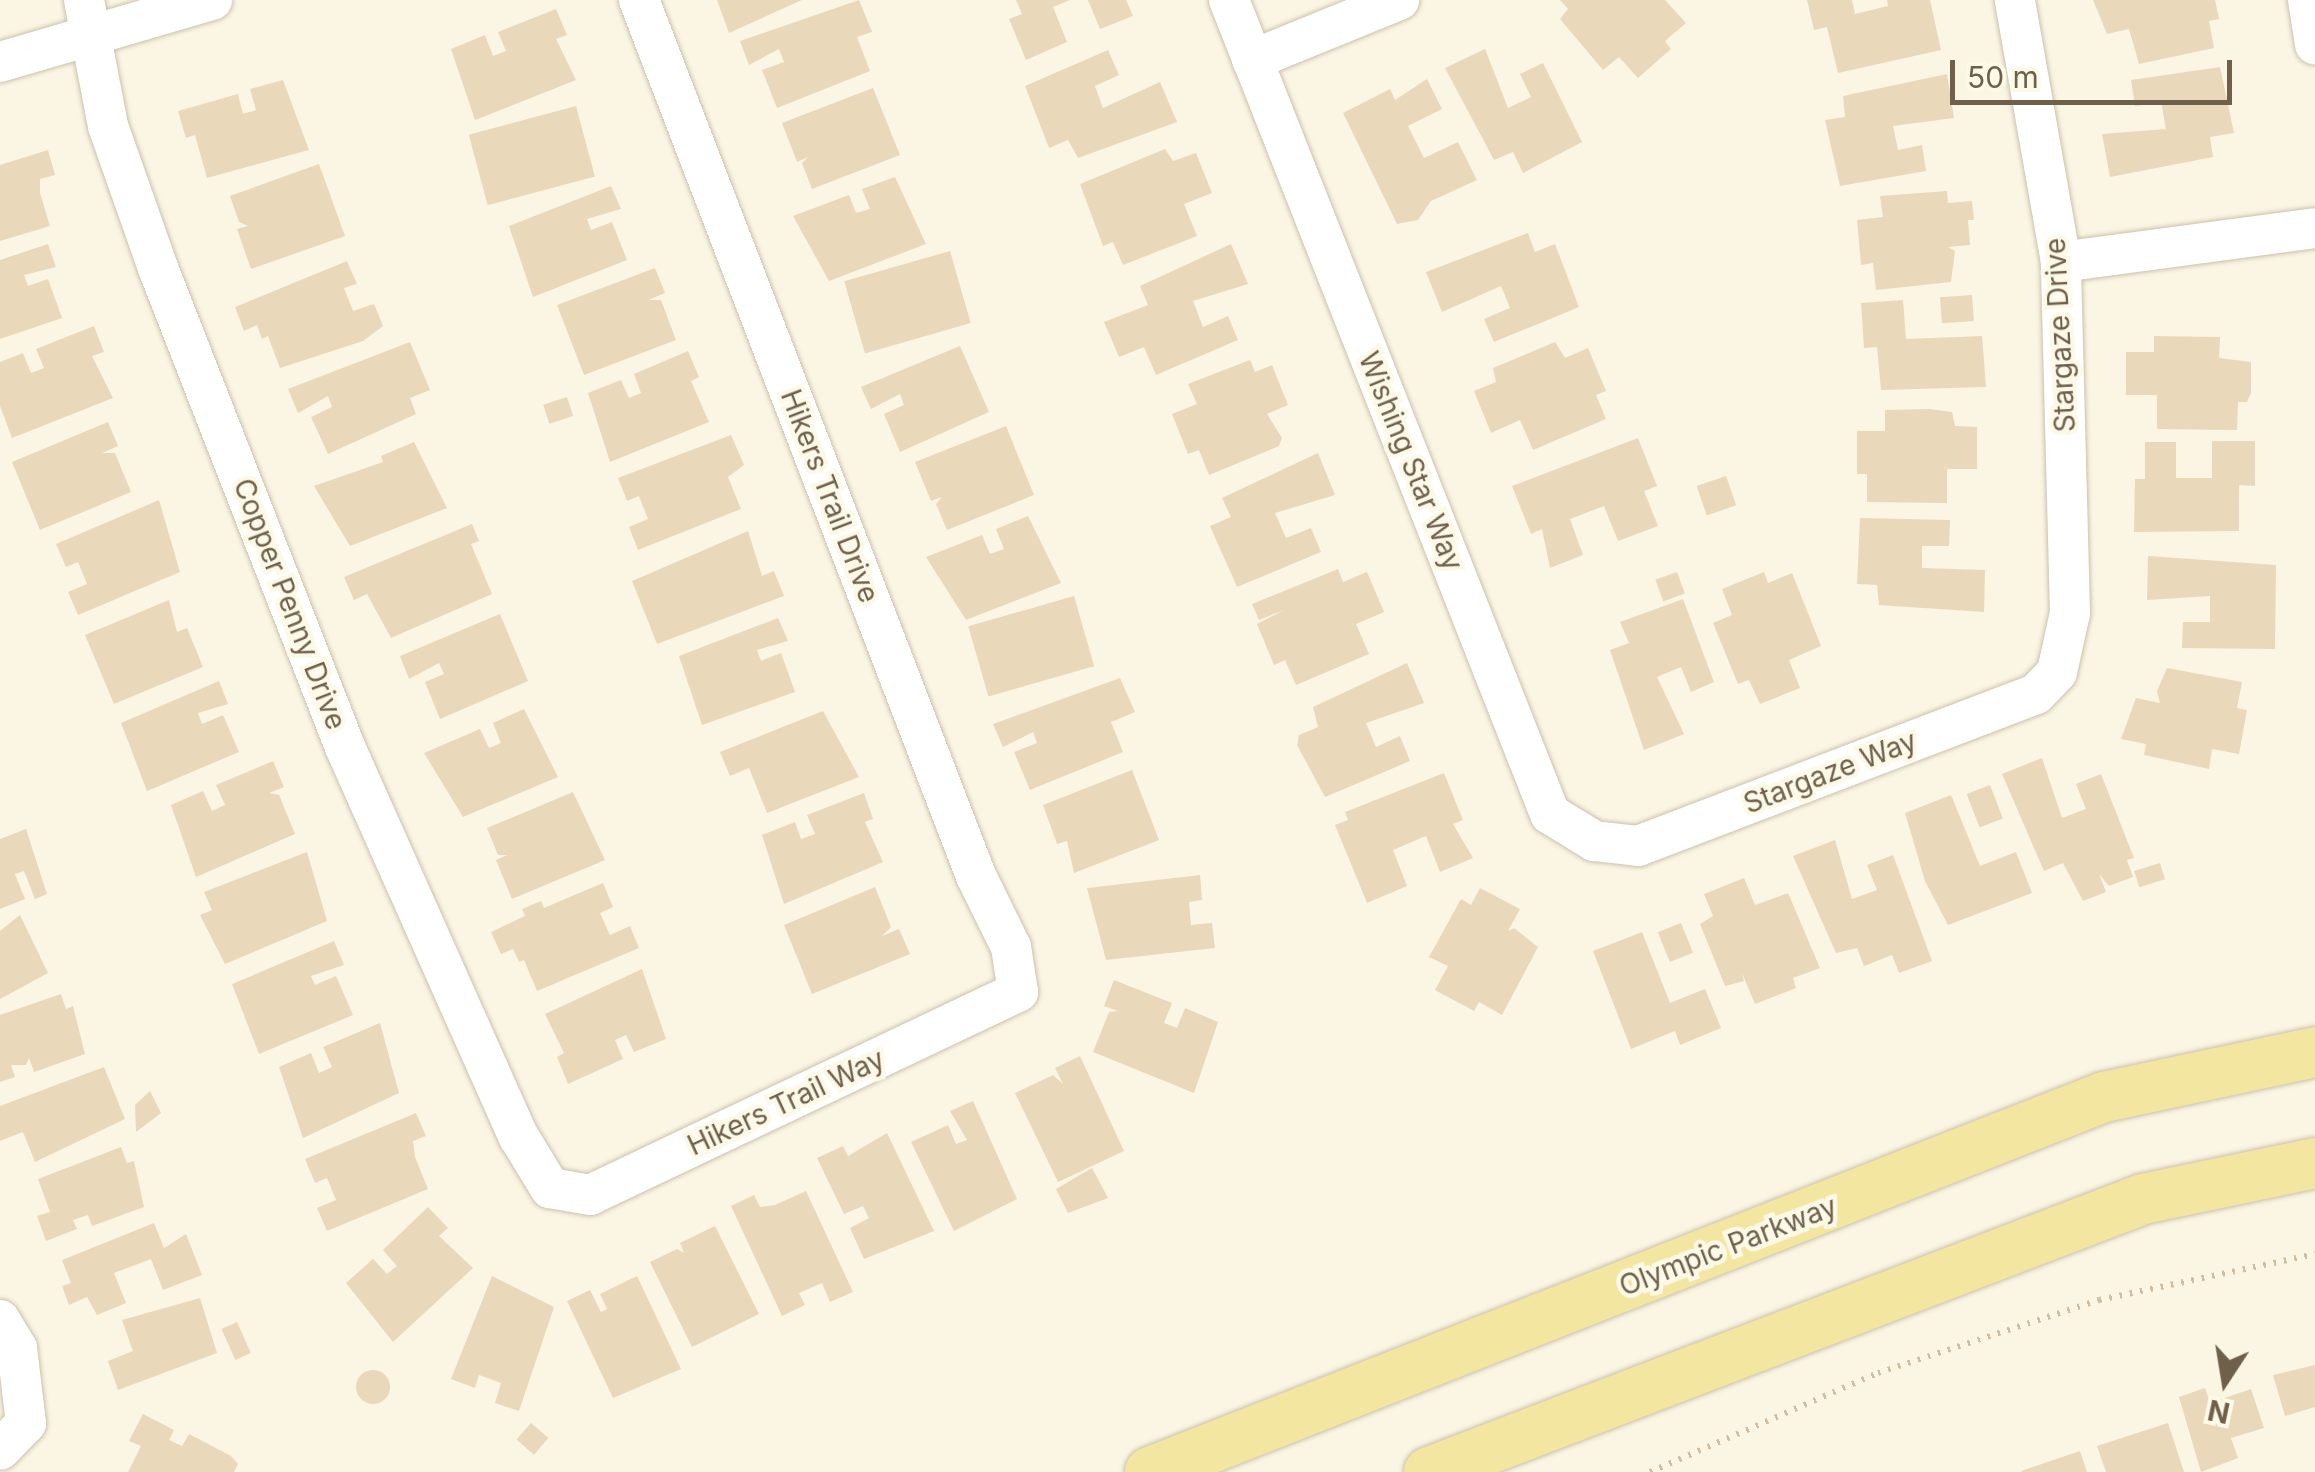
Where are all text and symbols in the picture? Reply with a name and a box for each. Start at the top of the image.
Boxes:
scale bar [1955,40,2238,102]
text: 50 m [1967,59,2039,95]
street label: Stargaze Drive [2038,237,2082,433]
street label: Wishing Star Way [1352,347,1470,575]
street label: Hikers Trail Drive [774,385,886,607]
street label: Copper Penny Drive [227,474,353,734]
street label: Stargaze Way [1739,724,1921,820]
street label: Hikers Trail Way [682,1042,890,1162]
street label: Olympic Parkway [1614,1189,1842,1303]
north arrow [2175,1332,2275,1432]
text: N [2205,1392,2233,1430]

